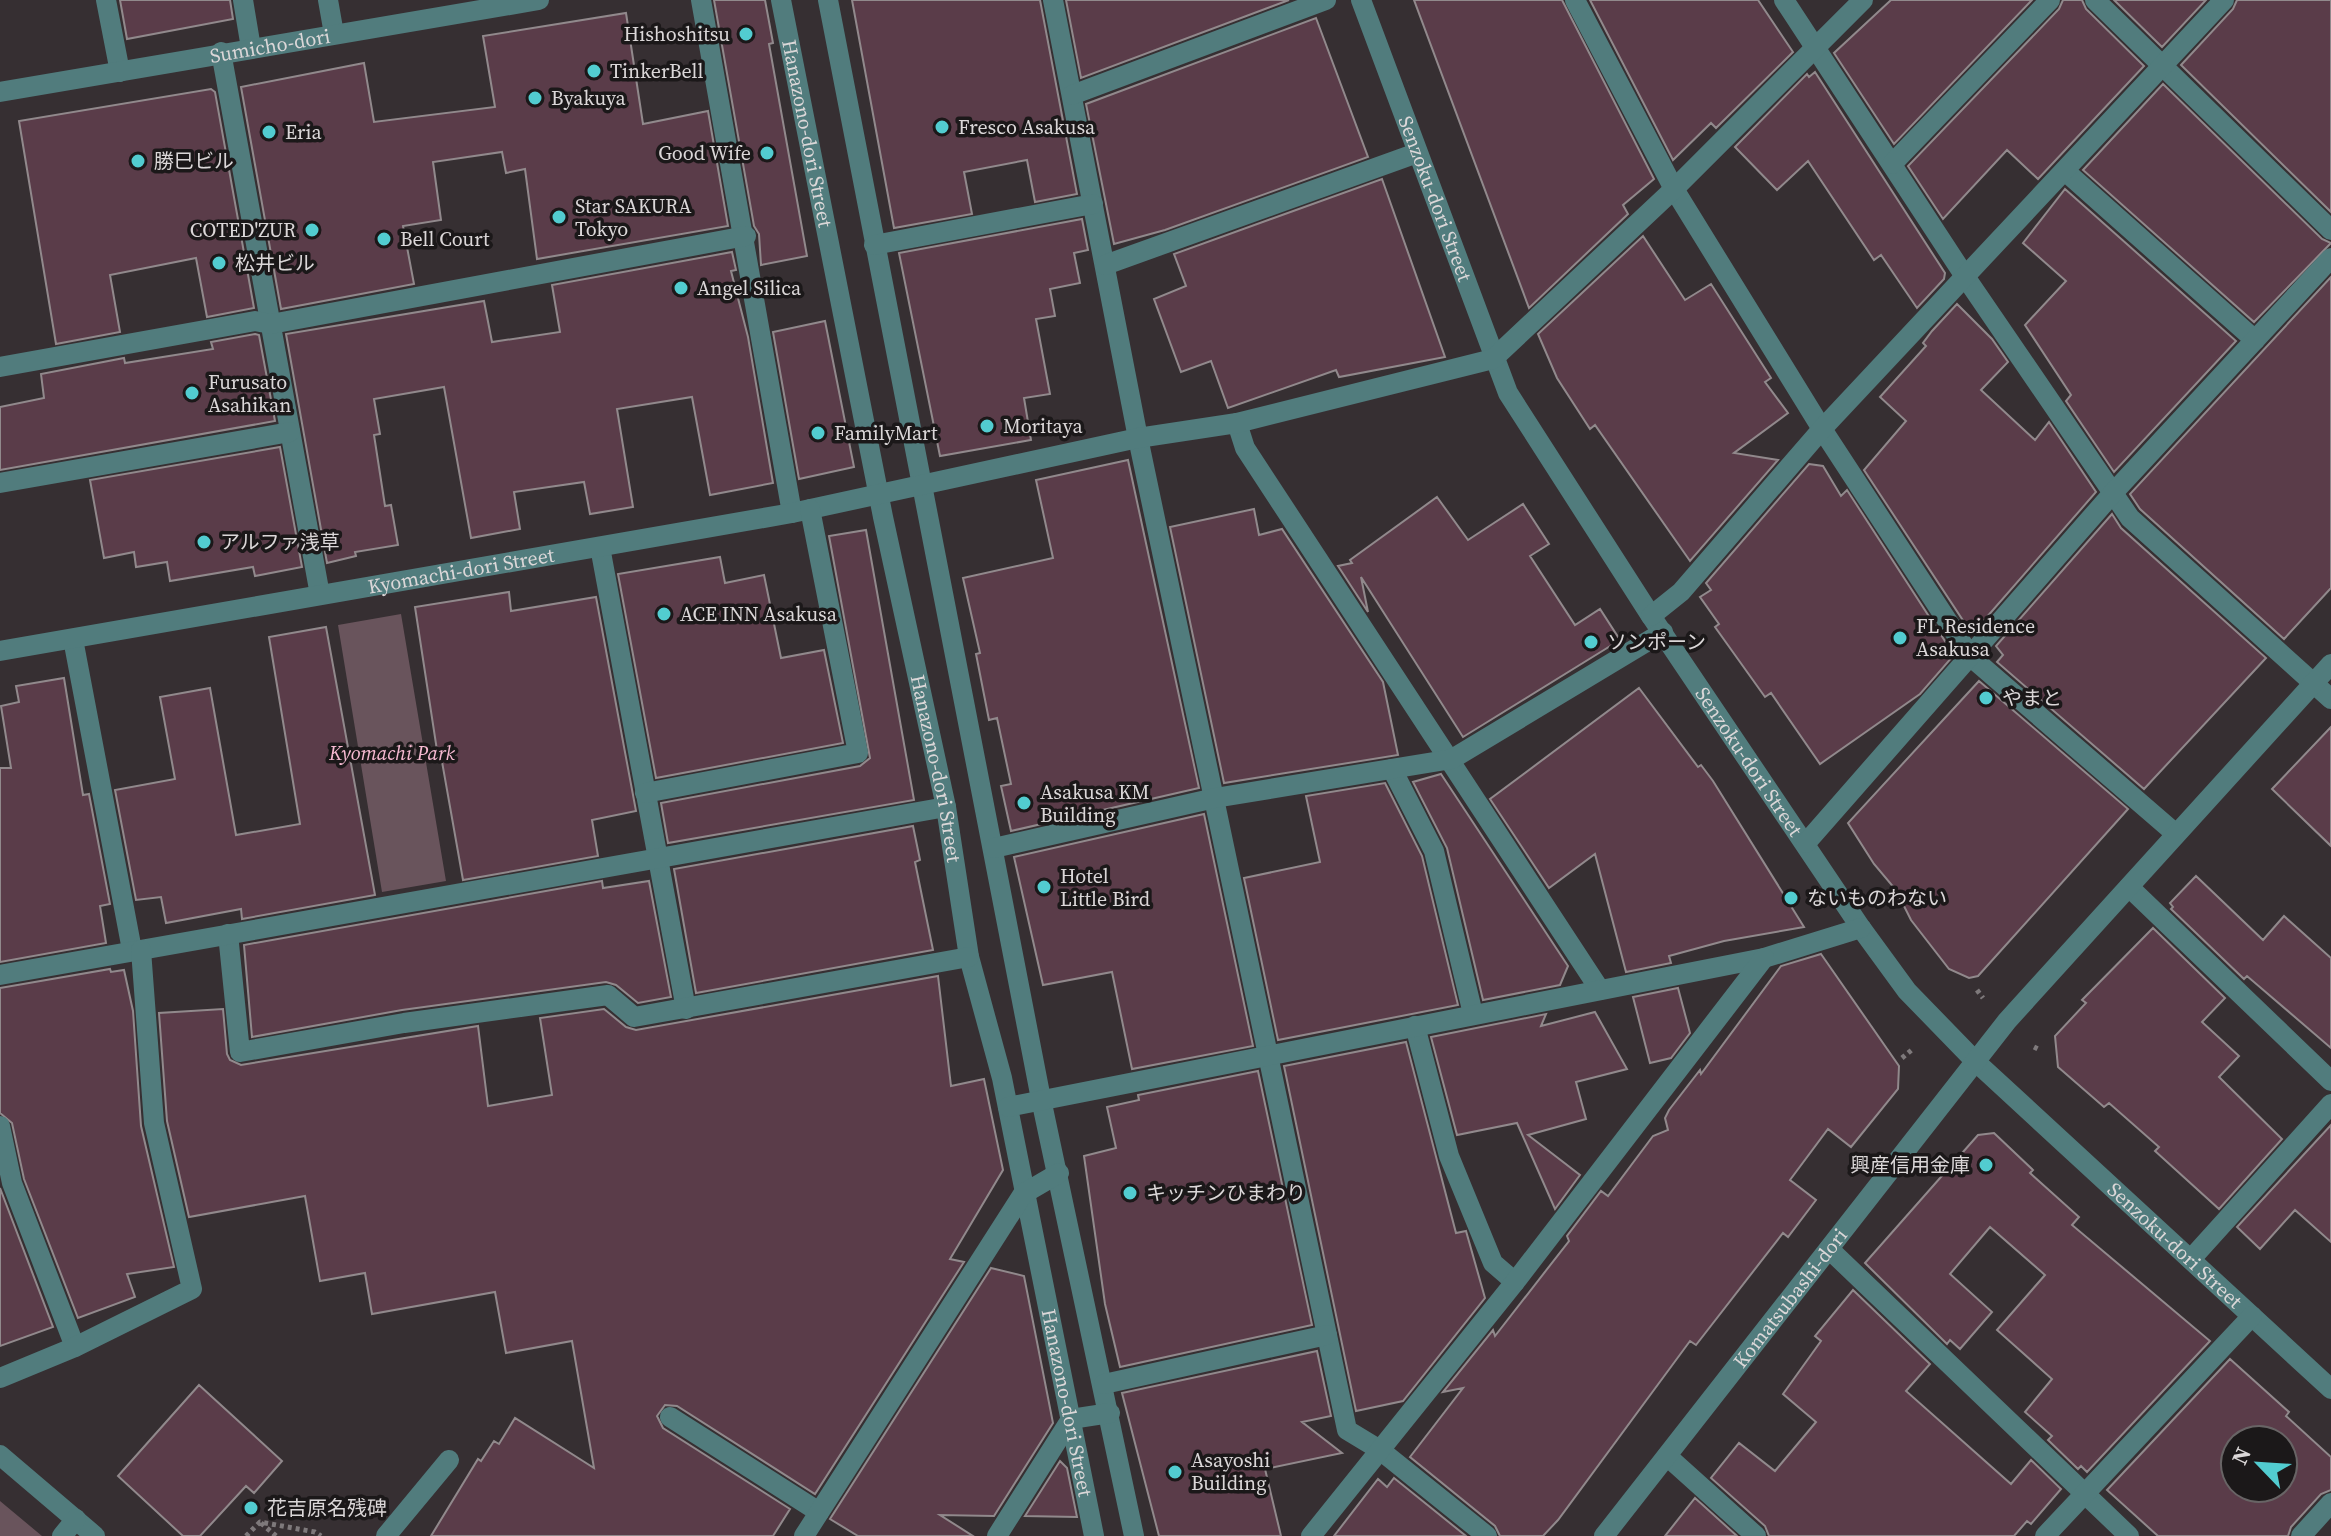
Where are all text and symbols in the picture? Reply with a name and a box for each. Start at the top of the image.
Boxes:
place label: Hishoshitsu [624,20,730,48]
street label: Sumicho-dori [208,22,332,70]
marker: Hishoshitsu [737,25,755,43]
street label: Hanazono-dori Street [775,37,840,230]
place label: TinkerBell [610,57,703,85]
marker: TinkerBell [585,62,603,80]
place label: Byakuya [551,84,627,112]
marker: Byakuya [526,89,544,107]
street label: Senzoku-dori Street [1392,112,1479,286]
place label: Fresco Asakusa [958,113,1096,141]
place label: Eria [285,118,322,146]
marker: Fresco Asakusa [933,118,951,136]
marker: Eria [260,123,278,141]
place label: Good Wife [658,139,751,167]
marker: Good Wife [758,144,776,162]
place label: 勝巳ビル [154,147,234,175]
marker: 勝巳ビル [129,152,147,170]
place label: Star SAKURA Tokyo [575,192,692,243]
marker: Star SAKURA Tokyo [550,208,568,226]
place label: COTED'ZUR [190,216,296,244]
marker: COTED'ZUR [303,221,321,239]
place label: Bell Court [400,225,490,253]
marker: Bell Court [375,230,393,248]
place label: 松井ビル [235,249,315,277]
marker: 松井ビル [210,254,228,272]
place label: Angel Silica [697,274,802,302]
marker: Angel Silica [672,279,690,297]
place label: Furusato Asahikan [208,368,291,419]
marker: Furusato Asahikan [183,384,201,402]
place label: Moritaya [1003,412,1083,440]
marker: Moritaya [978,417,996,435]
place label: FamilyMart [834,419,938,447]
marker: FamilyMart [809,424,827,442]
place label: アルファ浅草 [220,528,340,556]
marker: アルファ浅草 [195,533,213,551]
street label: Kyomachi-dori Street [366,541,557,601]
place label: ACE INN Asakusa [680,600,838,628]
marker: ACE INN Asakusa [655,605,673,623]
place label: FL Residence Asakusa [1916,612,2035,663]
place label: ソンポーン [1607,628,1706,656]
marker: FL Residence Asakusa [1891,629,1909,647]
marker: ソンポーン [1582,633,1600,651]
street label: Hanazono-dori Street [904,672,968,865]
street label: Senzoku-dori Street [1689,681,1810,842]
place label: やまと [2002,684,2062,712]
marker: やまと [1977,689,1995,707]
park label: Kyomachi Park [328,739,456,767]
place label: Asakusa KM Building [1040,778,1150,829]
marker: Asakusa KM Building [1015,794,1033,812]
place label: Hotel Little Bird [1060,862,1151,913]
marker: Hotel Little Bird [1035,878,1053,896]
place label: ないものわない [1807,884,1947,912]
marker: ないものわない [1782,889,1800,907]
place label: 興産信用金庫 [1850,1151,1970,1179]
marker: 興産信用金庫 [1977,1156,1995,1174]
street label: Senzoku-dori Street [2101,1176,2249,1315]
place label: キッチンひまわり [1146,1179,1306,1207]
marker: キッチンひまわり [1121,1184,1139,1202]
street label: Komatsubashi-dori [1727,1222,1854,1374]
street label: Hanazono-dori Street [1035,1306,1100,1499]
north arrow [2219,1424,2299,1504]
text: N [2224,1442,2258,1469]
place label: Asayoshi Building [1191,1446,1270,1497]
marker: Asayoshi Building [1166,1463,1184,1481]
place label: 花吉原名残碑 [267,1494,387,1522]
marker: 花吉原名残碑 [242,1499,260,1517]

